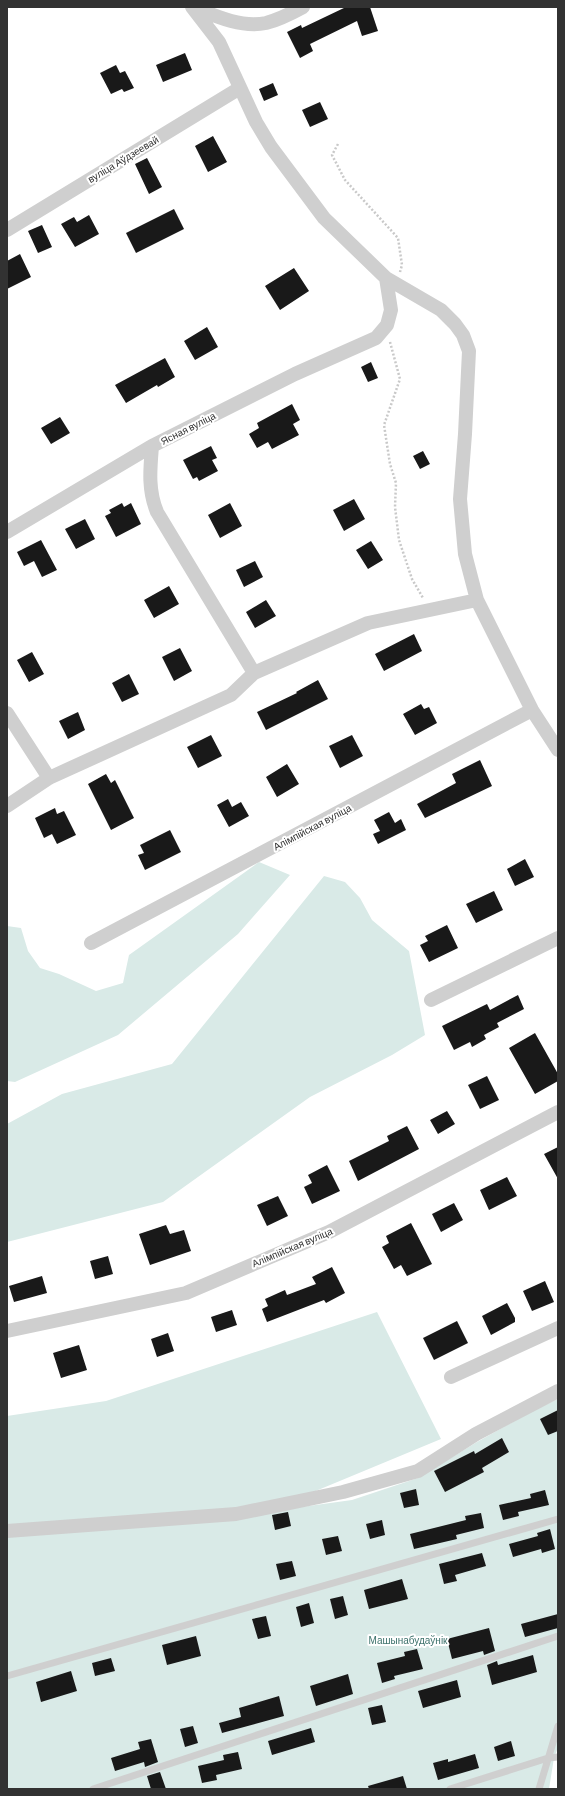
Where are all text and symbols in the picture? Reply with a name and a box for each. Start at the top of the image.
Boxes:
street label: вуліца Аўдзеевай [85,133,161,185]
street label: Ясная вуліца [159,409,218,447]
street label: Алімпійская вуліца [271,801,353,853]
street label: Алімпійская вуліца [250,1224,335,1269]
park label: Машынабудаўнік [369,1634,448,1646]

